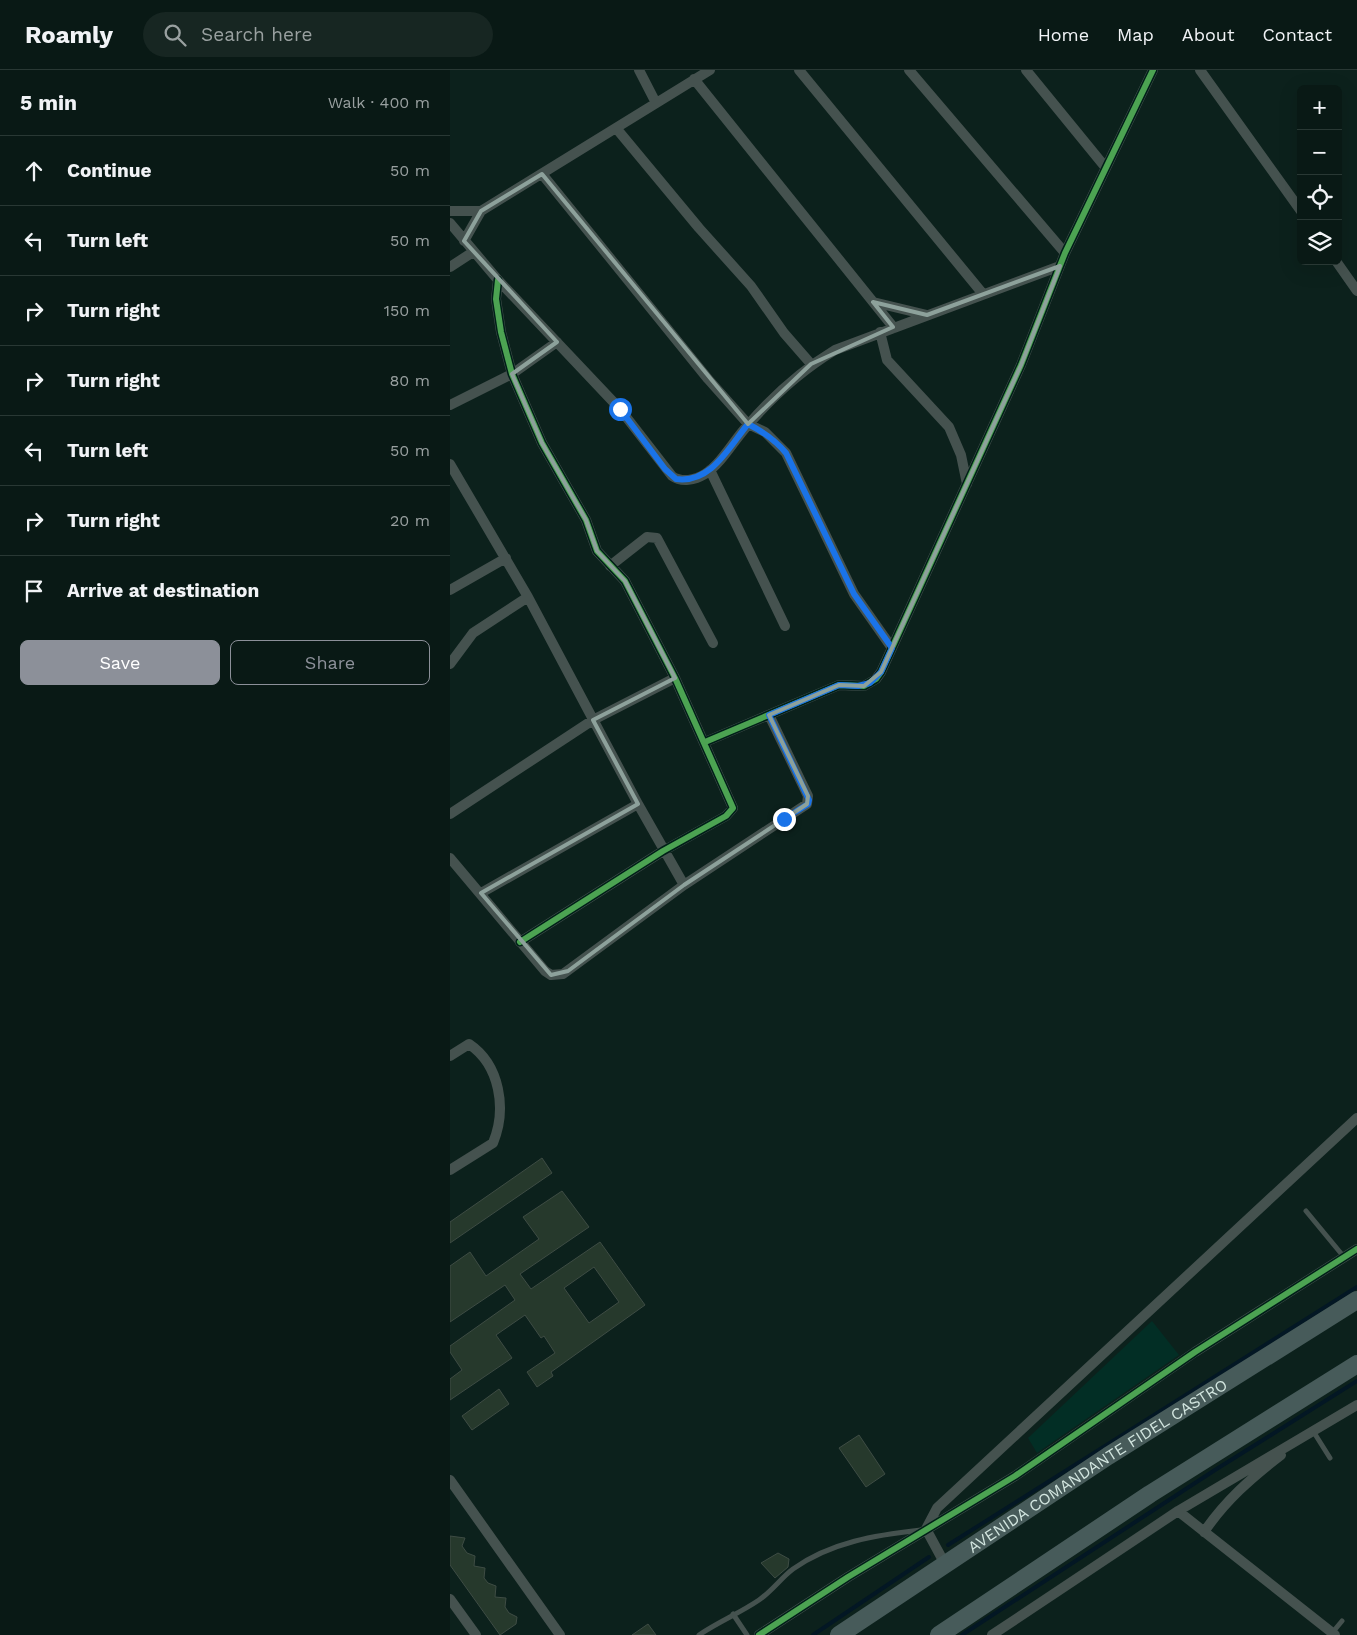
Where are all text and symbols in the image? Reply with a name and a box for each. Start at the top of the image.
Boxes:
search box [143,12,493,57]
text: Roamly [25,21,113,49]
icon: search [161,21,189,49]
text: Search here [201,23,312,46]
text: Home [1038,24,1089,45]
text: Map [1117,24,1154,45]
text: About [1182,24,1234,45]
text: Contact [1262,24,1332,45]
map controls [1297,85,1342,265]
button: + [1297,85,1342,130]
text: 5 min [20,90,77,115]
text: Walk · 400 m [328,93,430,112]
button: − [1297,130,1342,175]
icon: ahead [20,157,48,185]
text: Continue [67,159,151,182]
text: 50 m [390,161,430,180]
button: locate [1297,175,1342,220]
button: layers [1297,220,1342,265]
icon: left [20,227,48,255]
text: Turn left [67,229,148,252]
text: 50 m [390,231,430,250]
icon: right [20,297,48,325]
text: Turn right [67,299,160,322]
text: 150 m [384,301,430,320]
icon: right [20,367,48,395]
text: Turn right [67,369,160,392]
text: 80 m [389,371,430,390]
route start [609,398,632,421]
icon: left [20,437,48,465]
text: Turn left [67,439,148,462]
text: 50 m [390,441,430,460]
icon: right [20,507,48,535]
text: Turn right [67,509,160,532]
text: 20 m [390,511,430,530]
icon: arrive [20,577,48,605]
text: Arrive at destination [67,579,259,602]
button: Save [20,640,220,685]
button: Share [230,640,430,685]
route end [773,808,796,831]
street label: AVENIDA COMANDANTE FIDEL CASTRO [964,1375,1231,1557]

